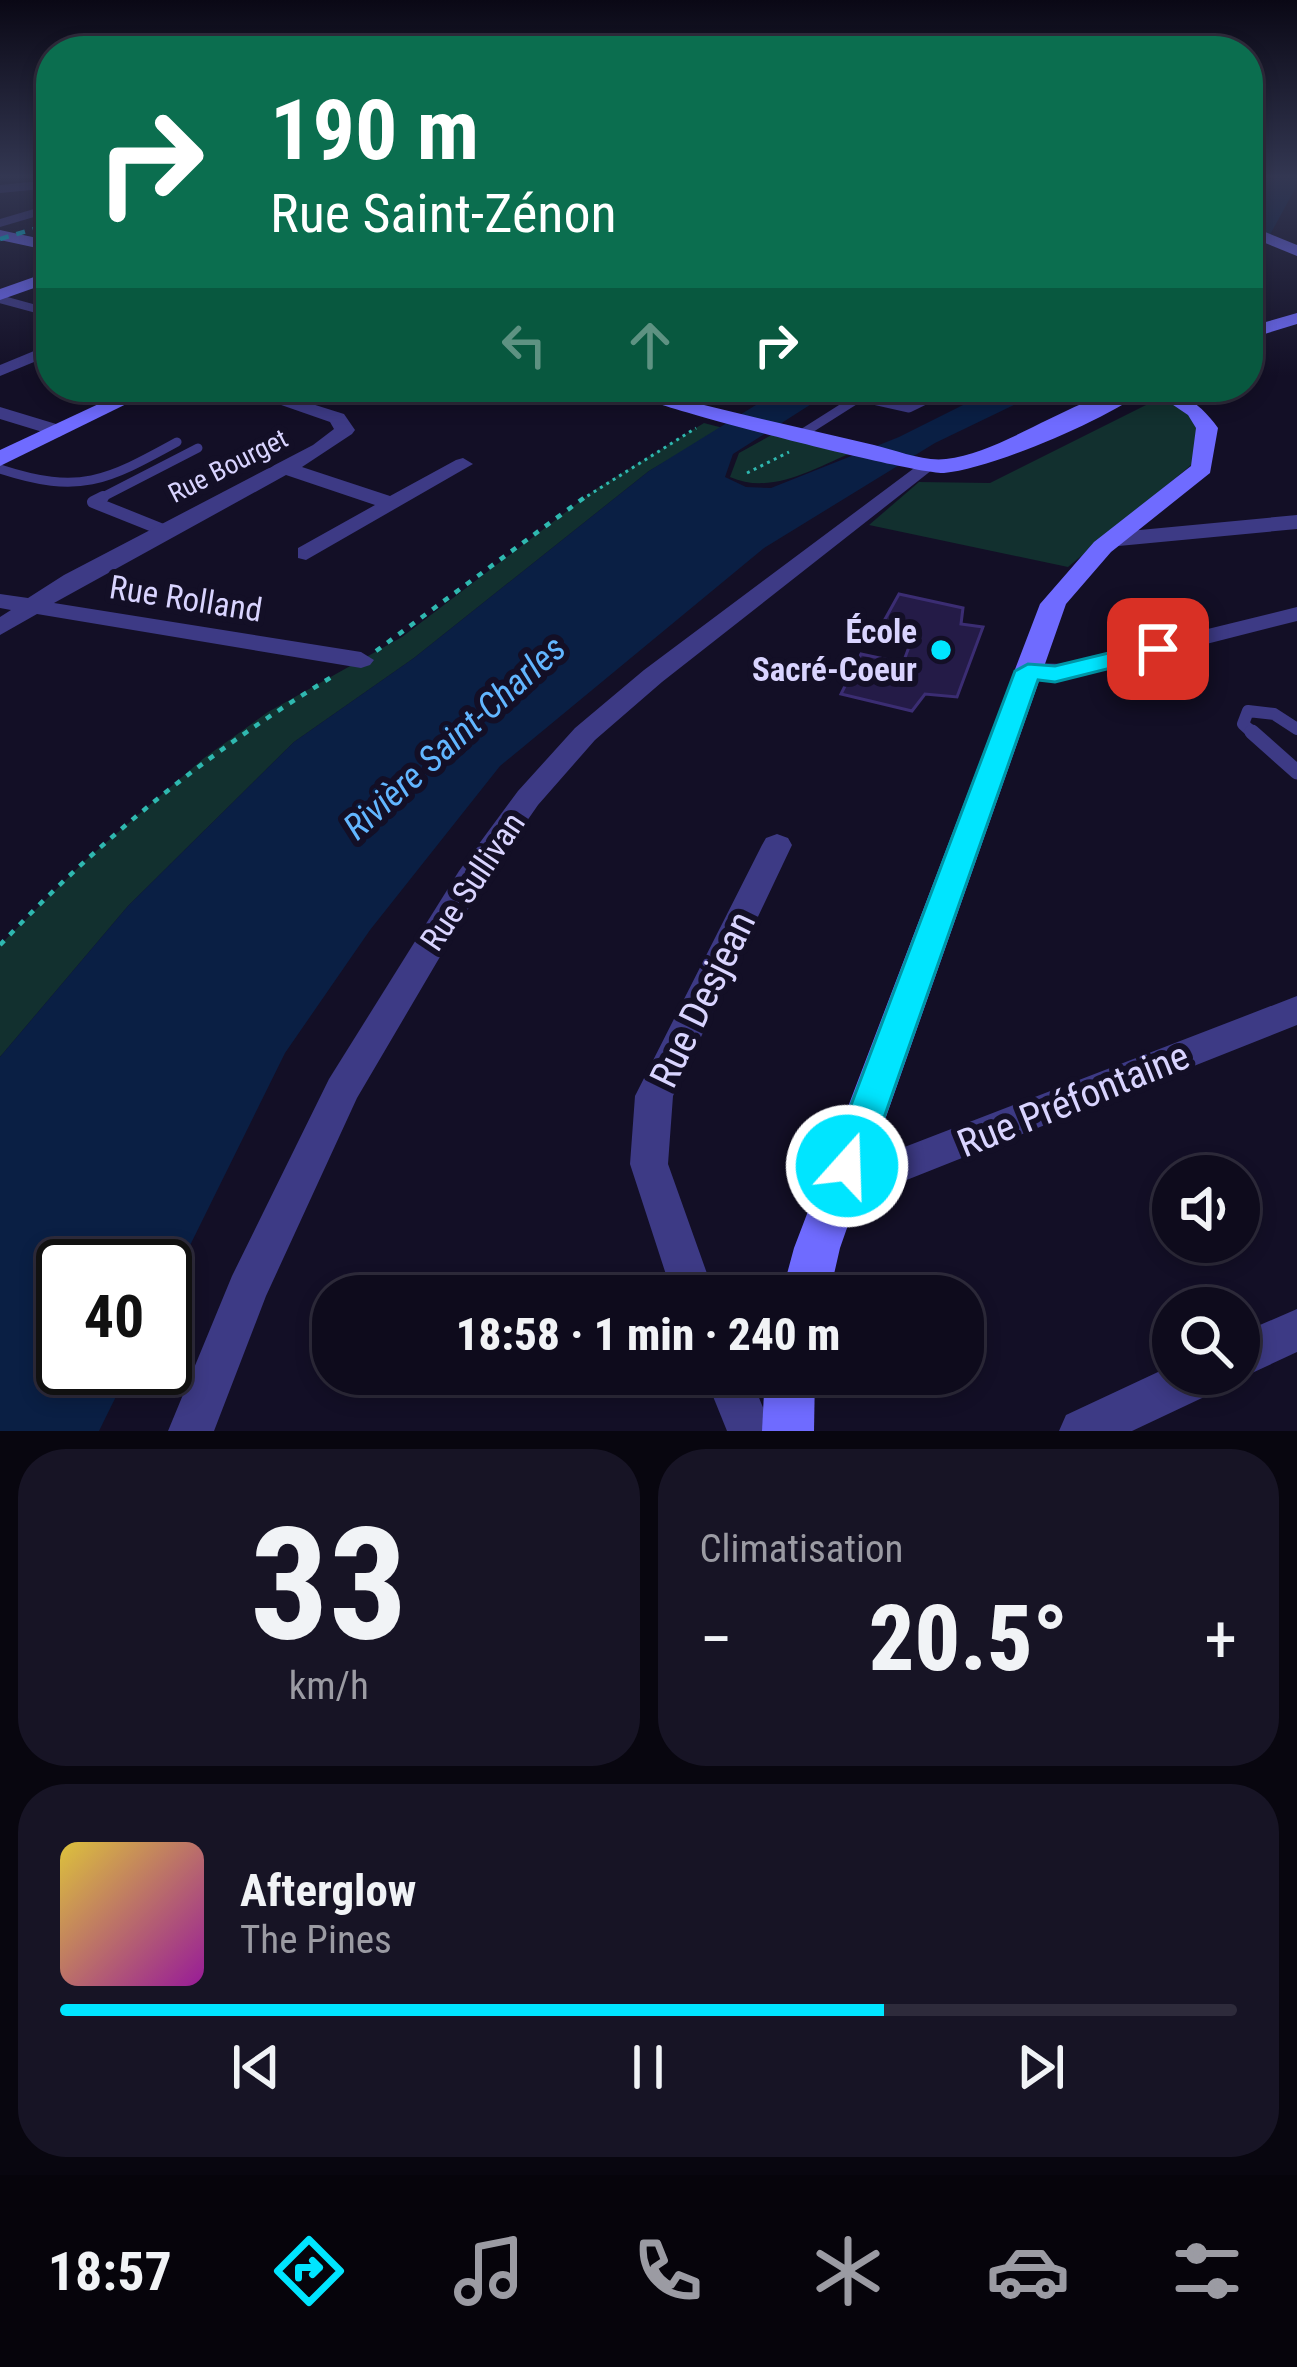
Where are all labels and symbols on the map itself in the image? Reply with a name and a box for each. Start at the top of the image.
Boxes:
street label: Rue Bourget [163,422,293,510]
street label: Rue Rolland [107,567,265,630]
pin [1107,598,1209,700]
place label: École Sacré-Coeur [752,612,917,689]
water label: Rivière Saint-Charles [335,627,574,848]
marker: École Sacré-Coeur [928,637,954,663]
street label: Rue Sullivan [412,805,533,958]
street label: Rue Desjean [641,904,765,1095]
street label: Rue Préfontaine [951,1033,1196,1167]
position arrow [784,1103,910,1229]
speed limit sign: 40 [36,1239,192,1395]

